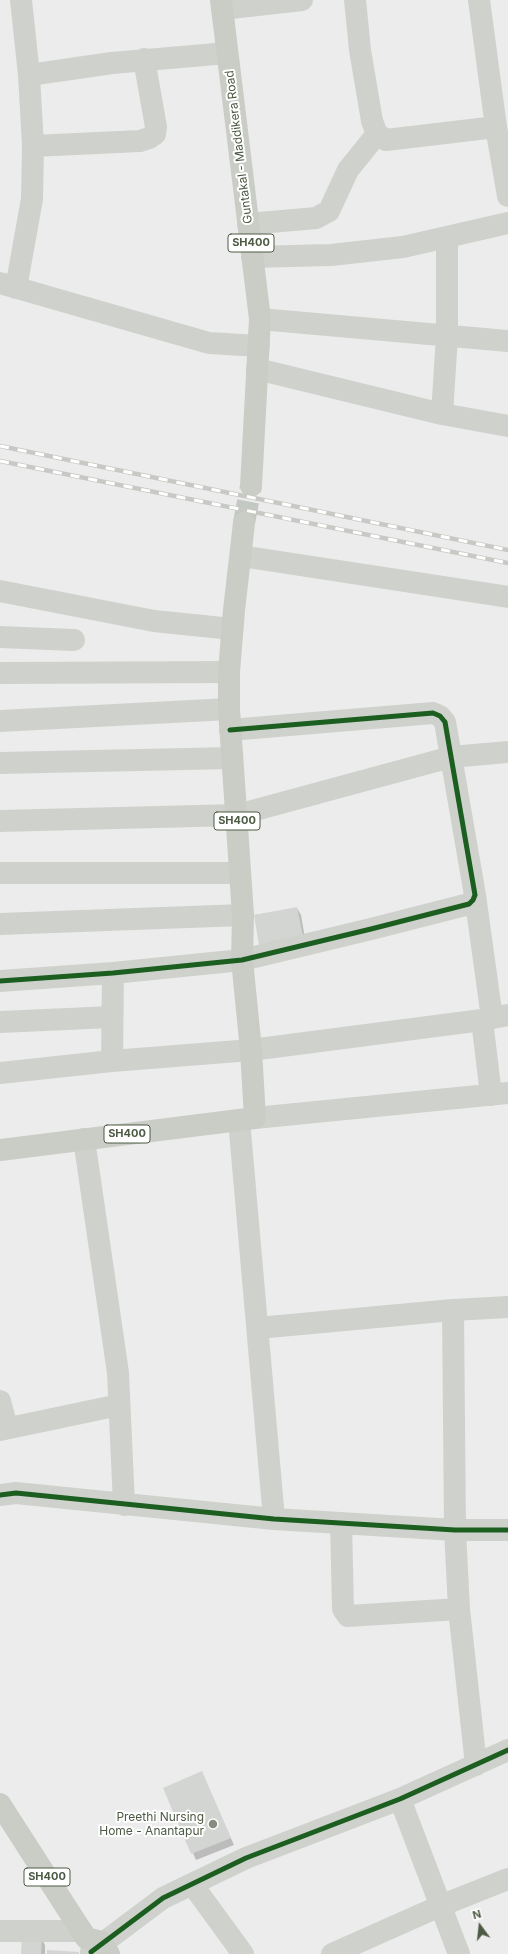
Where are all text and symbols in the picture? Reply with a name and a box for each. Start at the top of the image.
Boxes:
street label: Guntakal - Maddikera Road [222,69,256,225]
road number: SH400 [228,234,274,252]
road number: SH400 [214,812,260,830]
road number: SH400 [104,1125,150,1143]
place label: Preethi Nursing Home - Anantapur [99,1810,204,1838]
marker: Preethi Nursing Home - Anantapur [207,1818,219,1830]
road number: SH400 [24,1868,70,1886]
north arrow [460,1906,500,1946]
text: N [471,1907,483,1922]

